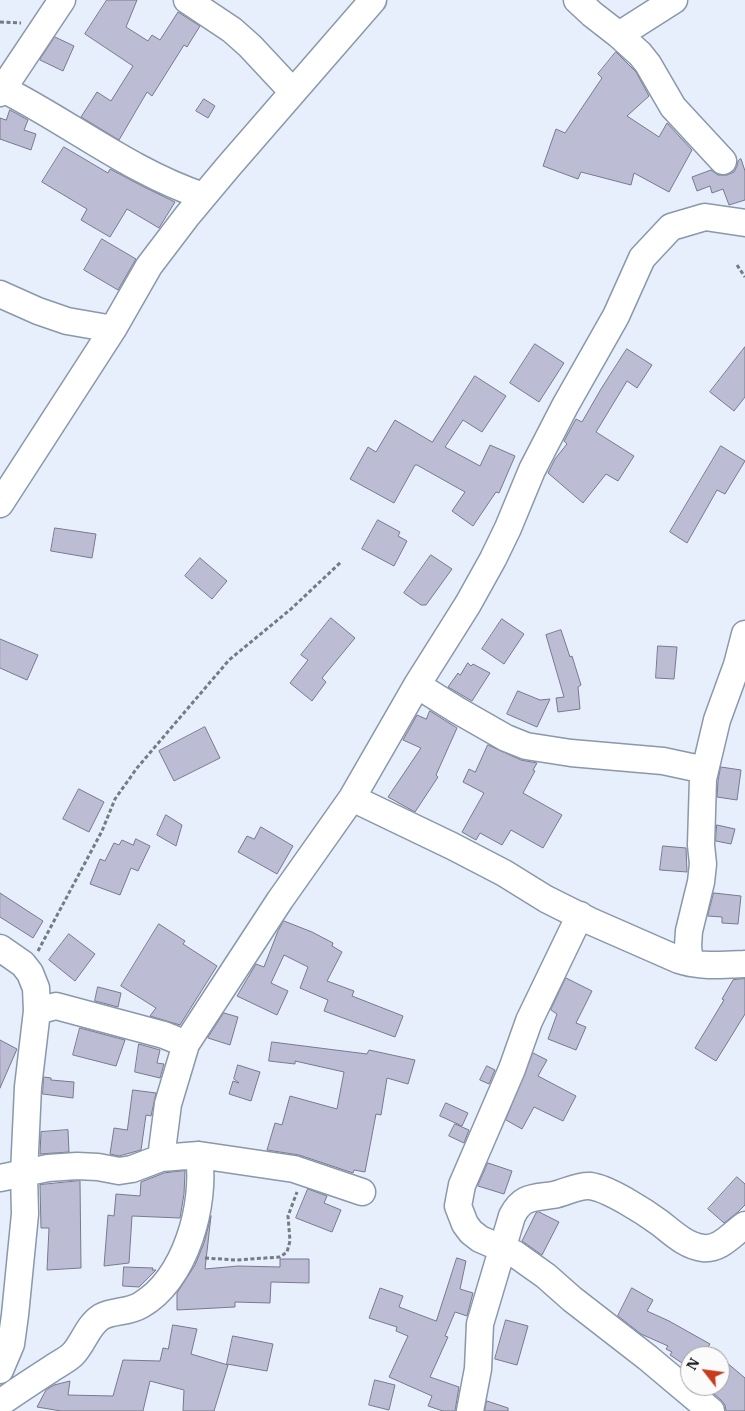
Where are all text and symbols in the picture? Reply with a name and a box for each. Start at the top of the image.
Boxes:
north arrow [680,1346,730,1396]
text: N [682,1355,703,1373]

